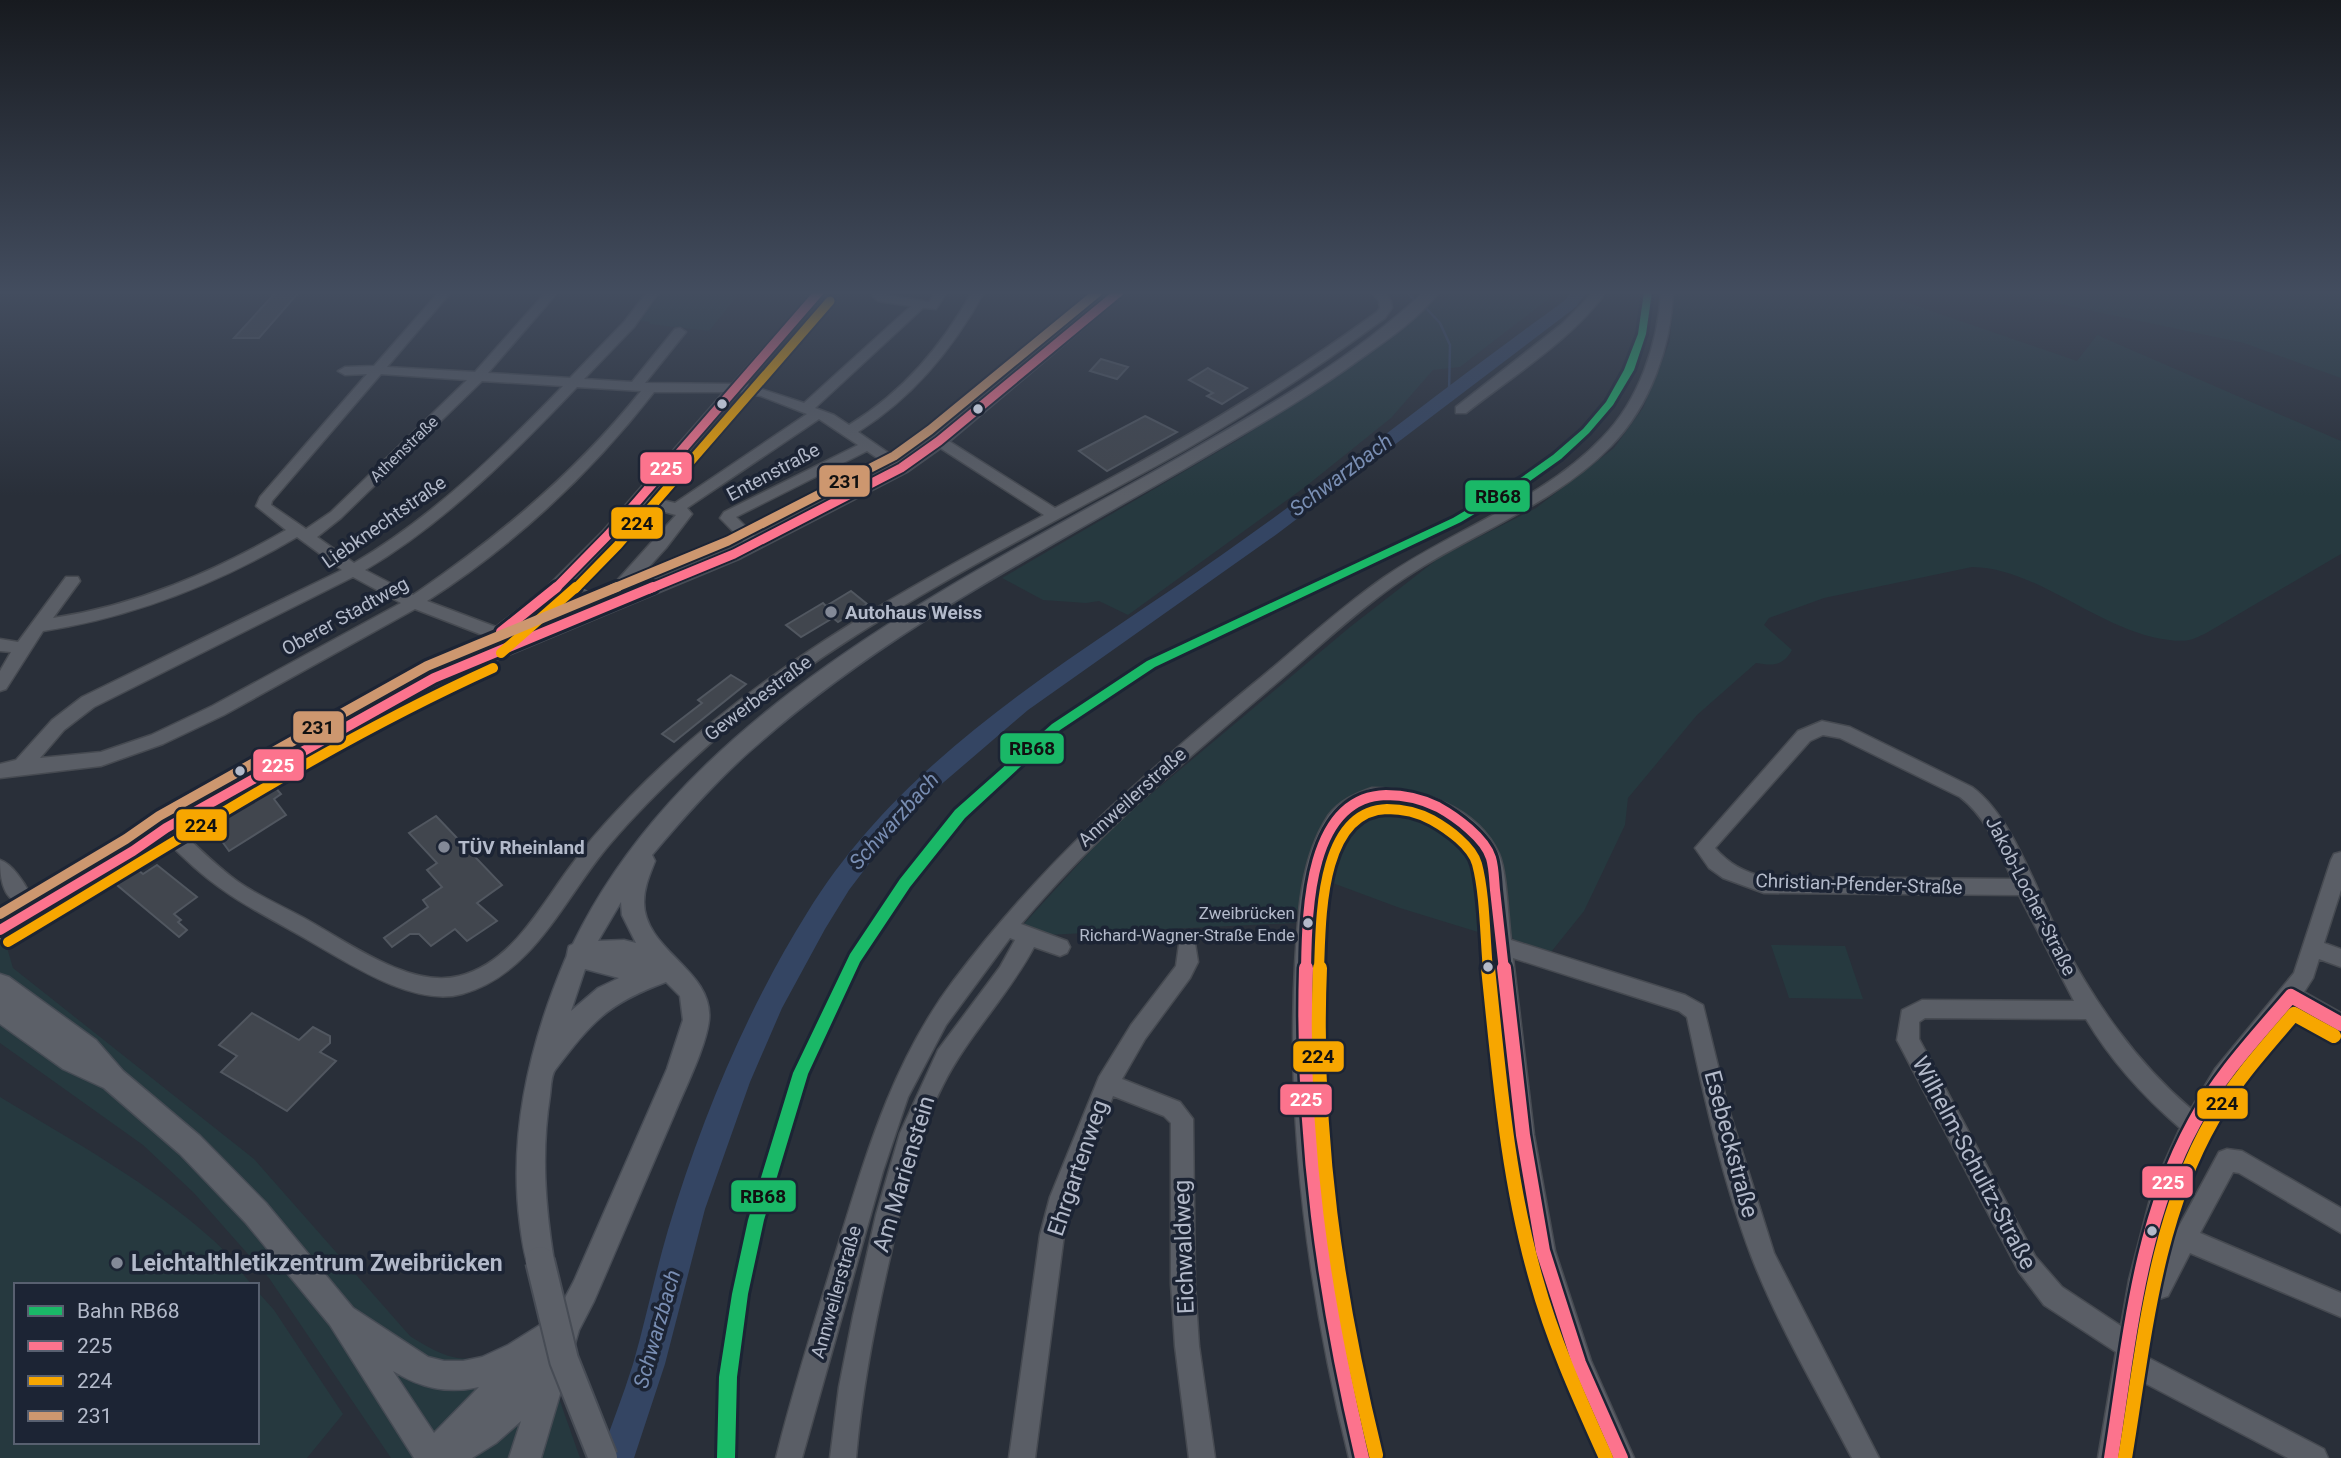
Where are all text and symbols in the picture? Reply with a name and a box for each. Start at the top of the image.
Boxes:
unlabelled marker [715,397,729,411]
unlabelled marker [971,402,985,416]
street label: Athenstraße [366,412,442,486]
water label: Schwarzbach [1285,429,1397,521]
street label: Entenstraße [723,438,823,506]
line badge: 225 [639,451,693,485]
text: 225 [650,457,682,480]
line badge: 231 [818,464,871,498]
text: 231 [829,470,861,493]
street label: Liebknechtstraße [318,471,450,573]
line badge: RB68 [1464,479,1531,513]
text: RB68 [1475,485,1521,508]
line badge: 224 [610,506,664,540]
text: 224 [621,512,653,535]
street label: Oberer Stadtweg [278,572,412,660]
place label: Autohaus Weiss [845,601,983,624]
marker: Autohaus Weiss [823,604,839,620]
street label: Gewerbestraße [700,650,816,746]
line badge: 231 [292,710,345,744]
text: 231 [302,716,334,739]
line badge: RB68 [999,732,1065,765]
text: RB68 [1009,737,1055,760]
street label: Annweilerstraße [1073,743,1191,851]
line badge: 225 [252,748,305,782]
text: 225 [262,754,294,777]
unlabelled marker [233,764,247,778]
water label: Schwarzbach [844,768,944,874]
line badge: 224 [175,808,228,842]
street label: Jakob-Locher-Straße [1981,812,2081,980]
text: 224 [185,814,217,837]
place label: TÜV Rheinland [458,836,585,859]
marker: TÜV Rheinland [436,839,452,855]
street label: Christian-Pfender-Straße [1755,869,1963,899]
place label: Zweibrücken Richard-Wagner-Straße Ende [1079,903,1295,945]
marker: Zweibrücken Richard-Wagner-Straße Ende [1301,916,1315,930]
unlabelled marker [1481,960,1495,974]
line badge: 224 [1292,1040,1345,1073]
text: 224 [1302,1045,1334,1068]
street label: Wilhelm-Schultz-Straße [1906,1052,2042,1274]
street label: Esebeckstraße [1698,1068,1764,1220]
line badge: 225 [1279,1083,1333,1116]
line badge: 224 [2196,1087,2249,1120]
text: 225 [1290,1088,1322,1111]
text: 224 [2206,1092,2238,1115]
street label: Am Marienstein [867,1093,941,1255]
street label: Ehrgartenweg [1042,1097,1114,1239]
line badge: 225 [2141,1165,2194,1199]
text: 225 [2152,1171,2184,1194]
line badge: RB68 [730,1179,797,1213]
street label: Eichwaldweg [1168,1179,1200,1315]
text: RB68 [740,1185,786,1208]
street label: Annweilerstraße [806,1223,866,1361]
unlabelled marker [2145,1224,2159,1238]
place label: Leichtalthletikzentrum Zweibrücken [131,1250,503,1277]
marker: Leichtalthletikzentrum Zweibrücken [109,1255,125,1271]
water label: Schwarzbach [629,1267,685,1391]
legend [14,1283,259,1444]
text: Bahn RB68 [77,1299,180,1323]
text: 225 [77,1334,112,1358]
text: 224 [77,1369,113,1393]
text: 231 [77,1404,112,1428]

